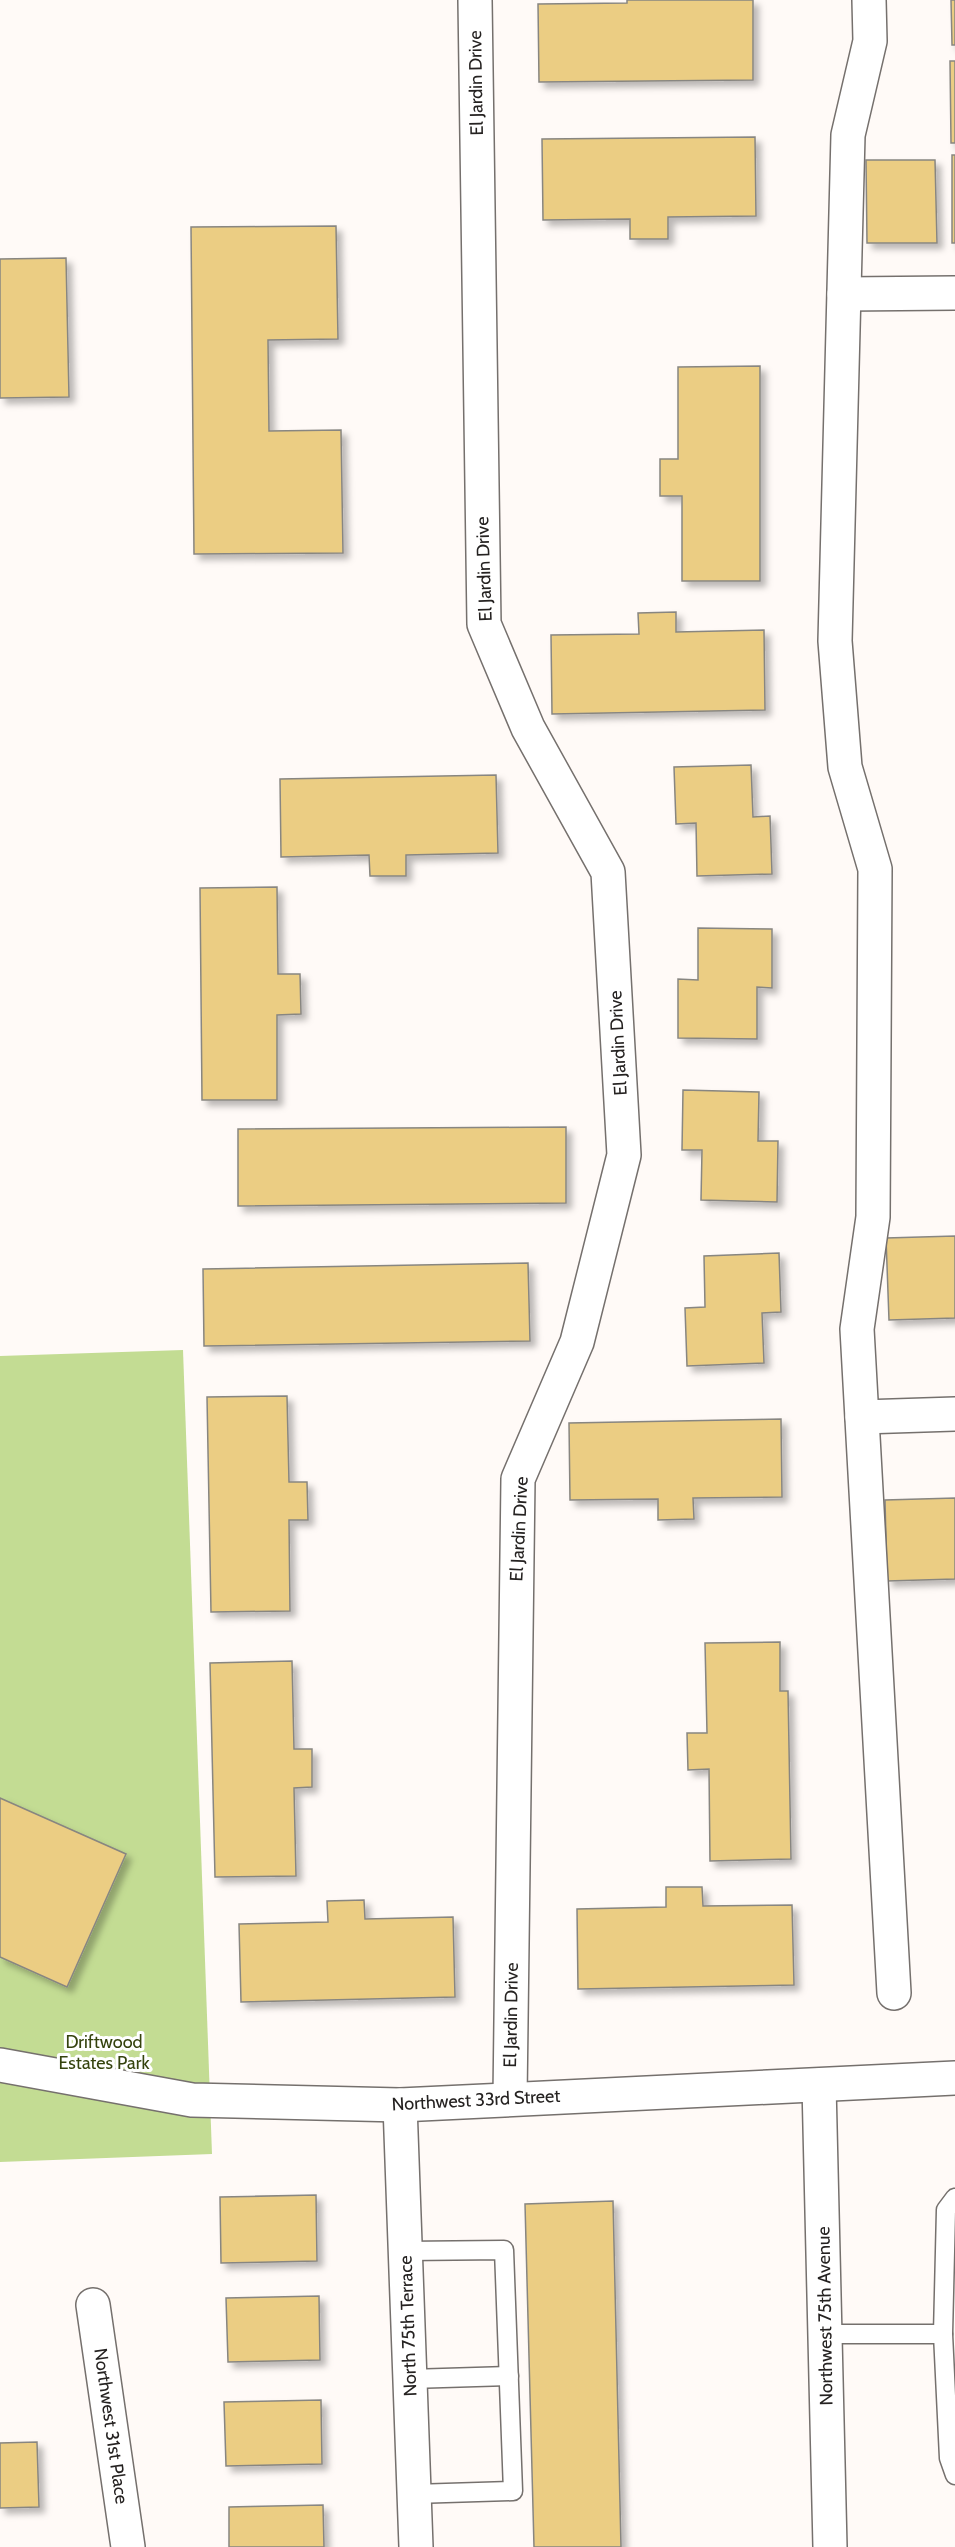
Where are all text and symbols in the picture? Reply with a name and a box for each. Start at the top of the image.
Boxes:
street label: El Jardin Drive [464,30,488,136]
street label: El Jardin Drive [471,516,497,622]
street label: El Jardin Drive [604,990,632,1096]
street label: El Jardin Drive [505,1476,533,1582]
street label: El Jardin Drive [499,1962,523,2068]
park label: Driftwood Estates Park [58,2031,150,2074]
street label: Northwest 33rd Street [391,2085,561,2115]
street label: Northwest 75th Avenue [812,2226,838,2406]
street label: North 75th Terrace [395,2255,421,2397]
street label: Northwest 31st Place [89,2347,133,2505]

